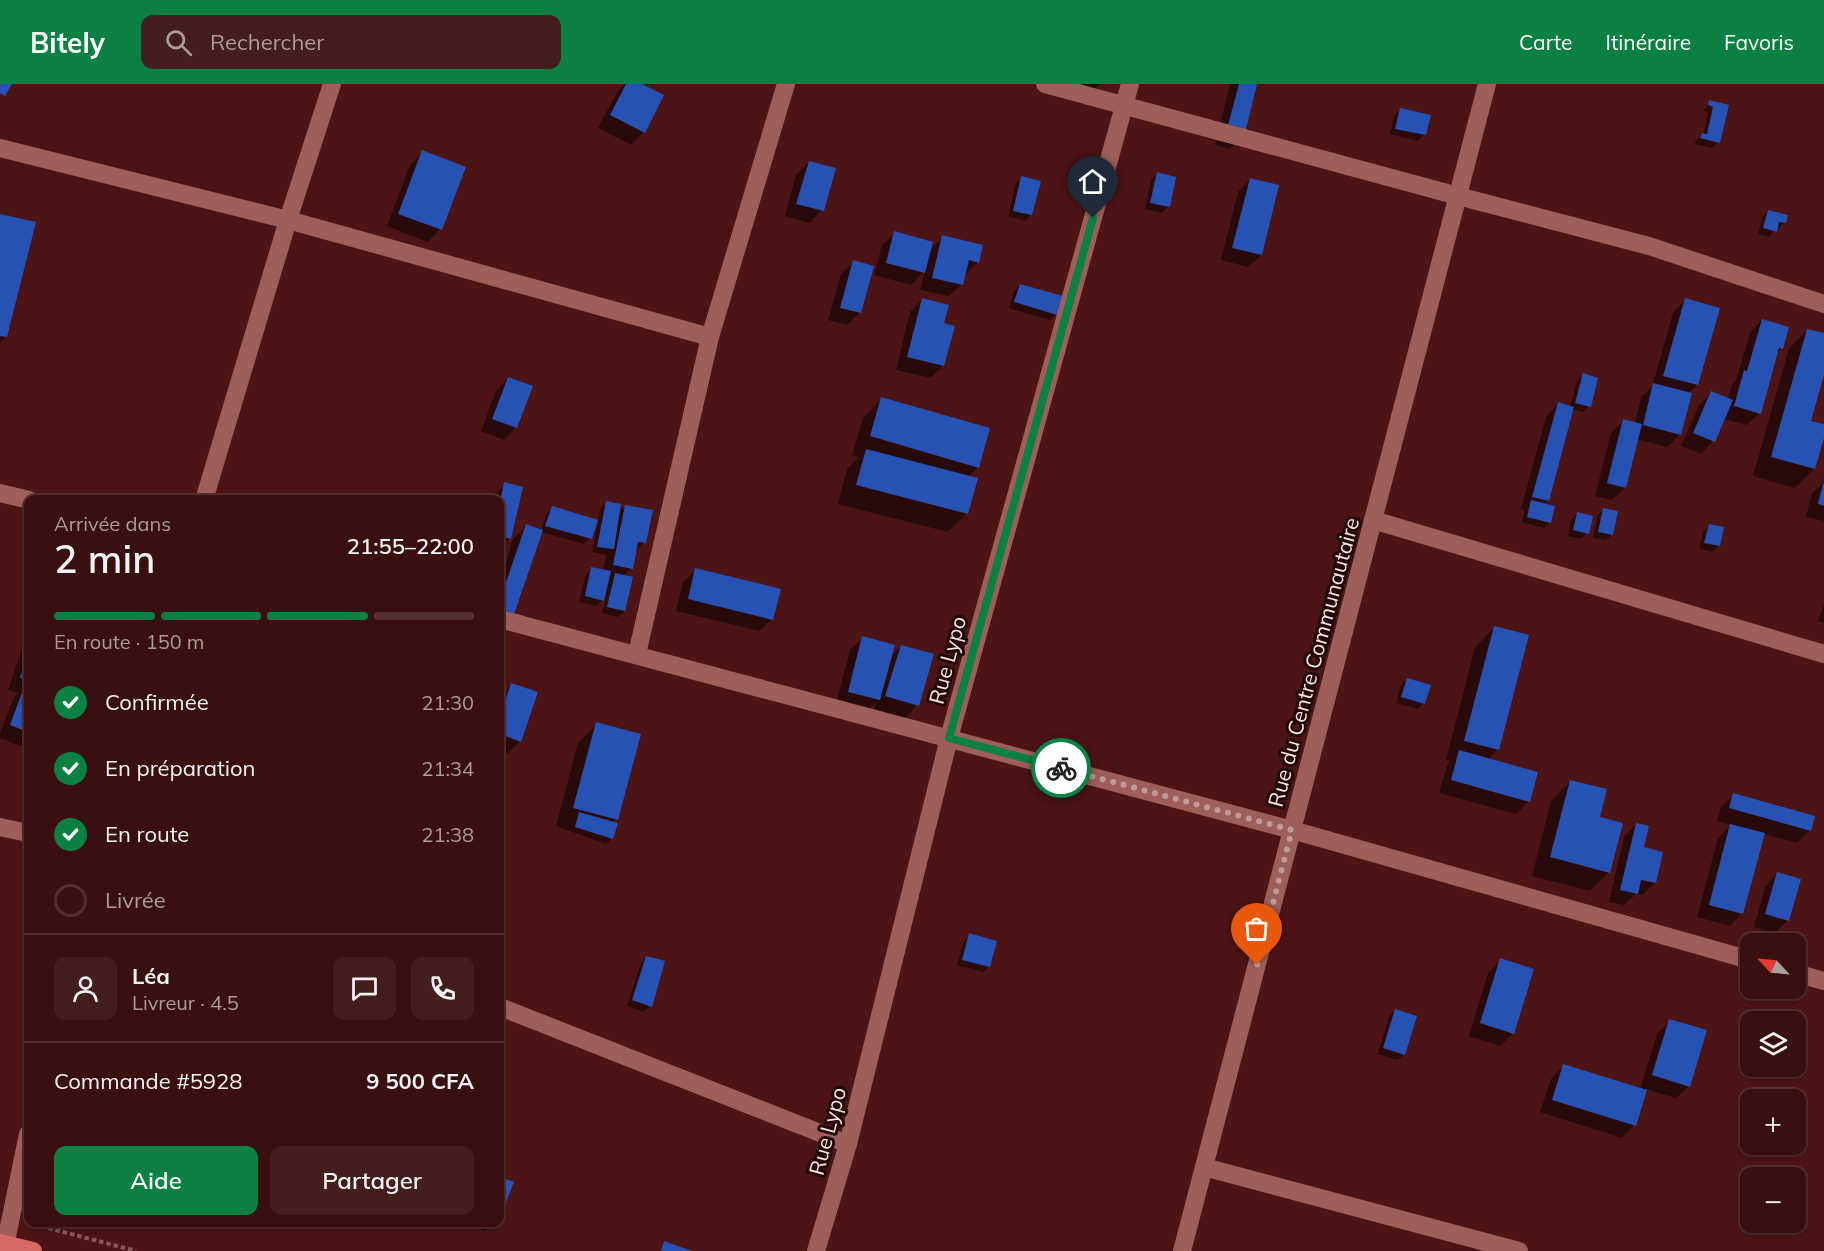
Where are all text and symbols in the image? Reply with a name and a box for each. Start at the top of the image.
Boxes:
search box [141,15,561,69]
text: Bitely [30,25,105,60]
icon: search [162,26,195,59]
text: Rechercher [210,28,324,56]
text: Carte [1519,29,1573,55]
text: Itinéraire [1606,29,1691,55]
text: Favoris [1724,29,1794,55]
pin [1067,156,1118,218]
icon: home [1076,165,1109,198]
text: Arrivée dans [54,511,171,536]
street label: Rue du Centre Communautaire [1262,515,1364,809]
text: 21:55–22:00 [347,532,474,560]
text: 2 min [54,534,155,583]
street label: Rue Lypo [923,613,971,707]
text: En route · 150 m [54,629,204,654]
icon: check [54,686,87,719]
text: Confirmée [105,688,209,716]
text: 21:30 [421,690,474,715]
courier [1031,738,1091,798]
icon: check [54,752,87,785]
icon: bike [1045,752,1078,785]
text: En préparation [105,754,255,782]
text: 21:34 [421,756,474,781]
icon: check [54,818,87,851]
text: En route [105,820,189,848]
text: 21:38 [421,822,474,847]
text: Livrée [105,886,166,914]
pin [1231,903,1282,965]
icon: bag [1240,912,1273,945]
north arrow [1740,933,1806,999]
map controls [1740,933,1806,1233]
button: person [54,957,117,1020]
button: chat [333,957,396,1020]
button: phone [411,957,474,1020]
text: Léa [132,962,170,990]
text: Livreur · 4.5 [132,990,239,1015]
button: layers [1740,1011,1806,1077]
text: Commande #5928 [54,1067,242,1095]
text: 9 500 CFA [366,1067,474,1095]
street label: Rue Lypo [803,1084,851,1178]
button: + [1740,1089,1806,1155]
button: Aide [54,1146,258,1215]
button: Partager [270,1146,474,1215]
button: − [1740,1167,1806,1233]

